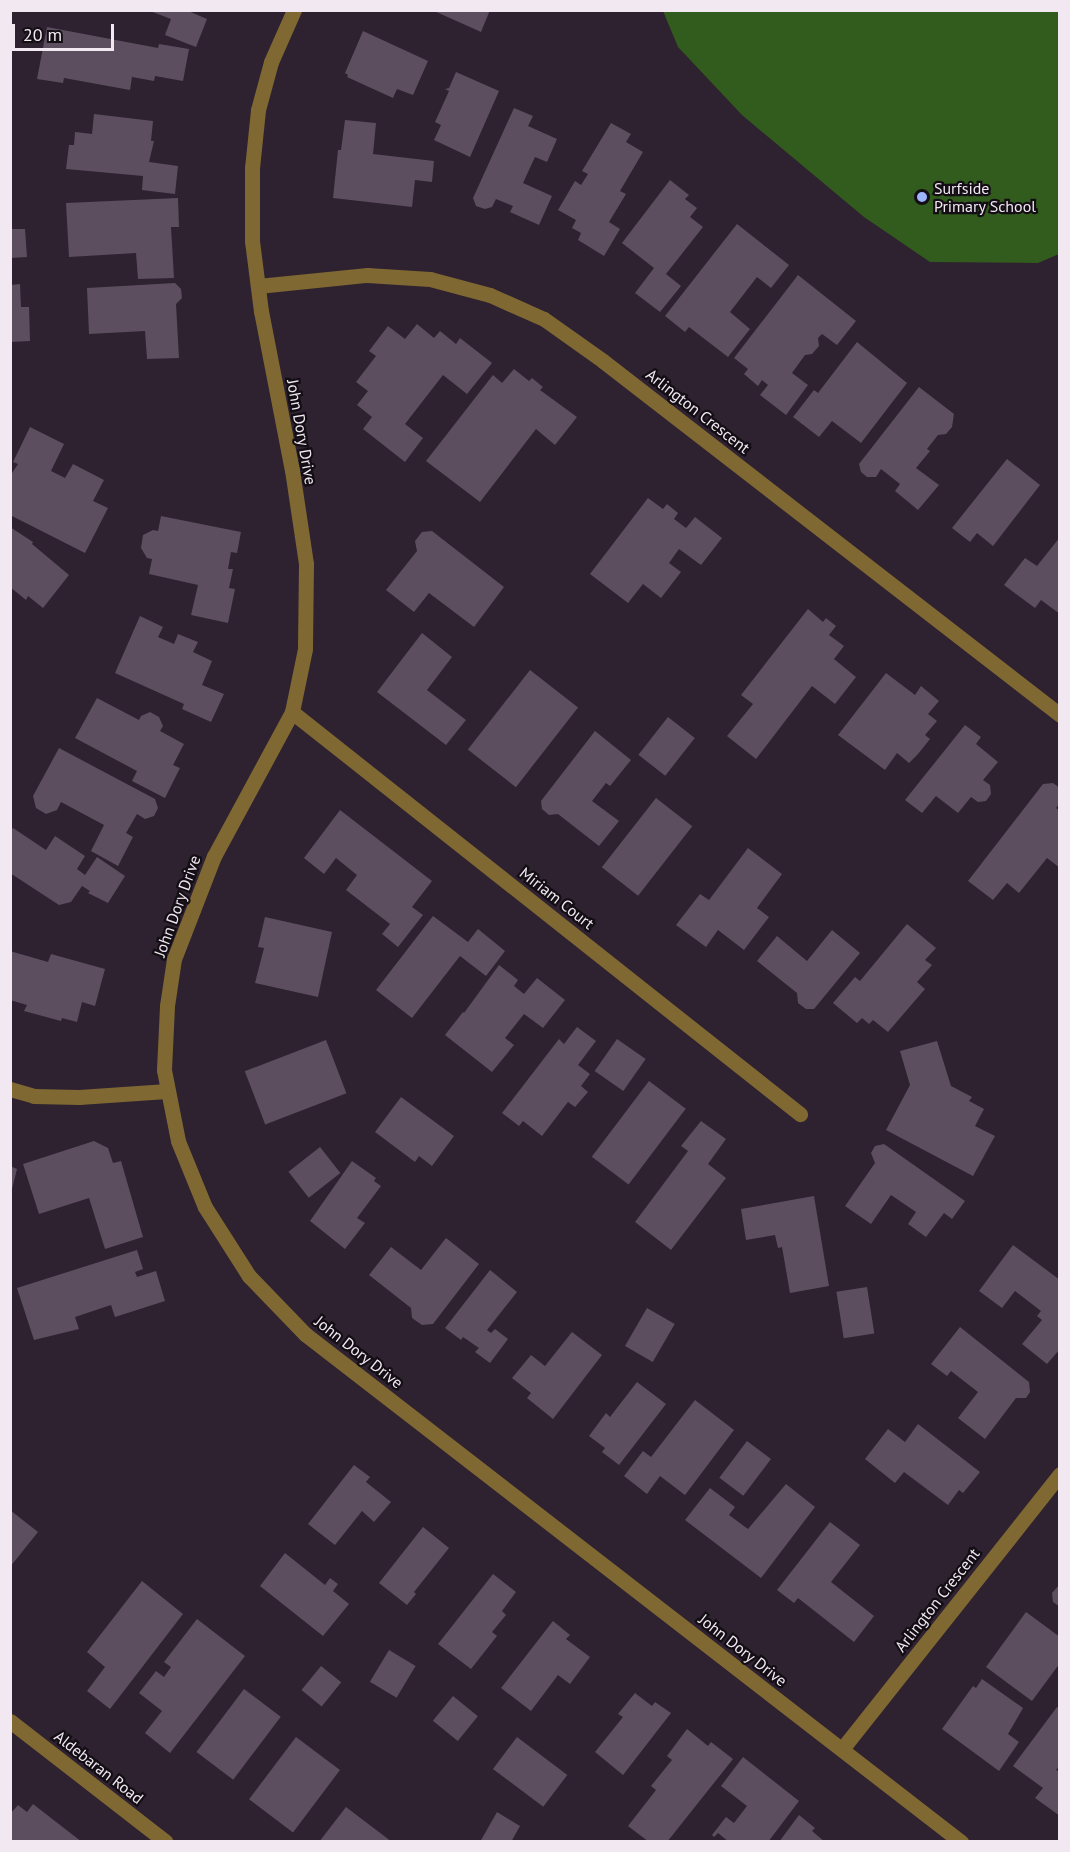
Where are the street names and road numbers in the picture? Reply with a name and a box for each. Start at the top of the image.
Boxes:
street label: Arlington Crescent [642,365,754,457]
street label: John Dory Drive [283,378,321,486]
street label: John Dory Drive [150,852,204,960]
street label: Miriam Court [516,863,598,933]
street label: John Dory Drive [311,1311,407,1393]
street label: Arlington Crescent [891,1544,983,1656]
street label: John Dory Drive [695,1609,791,1691]
street label: Aldebaran Road [51,1726,147,1808]

